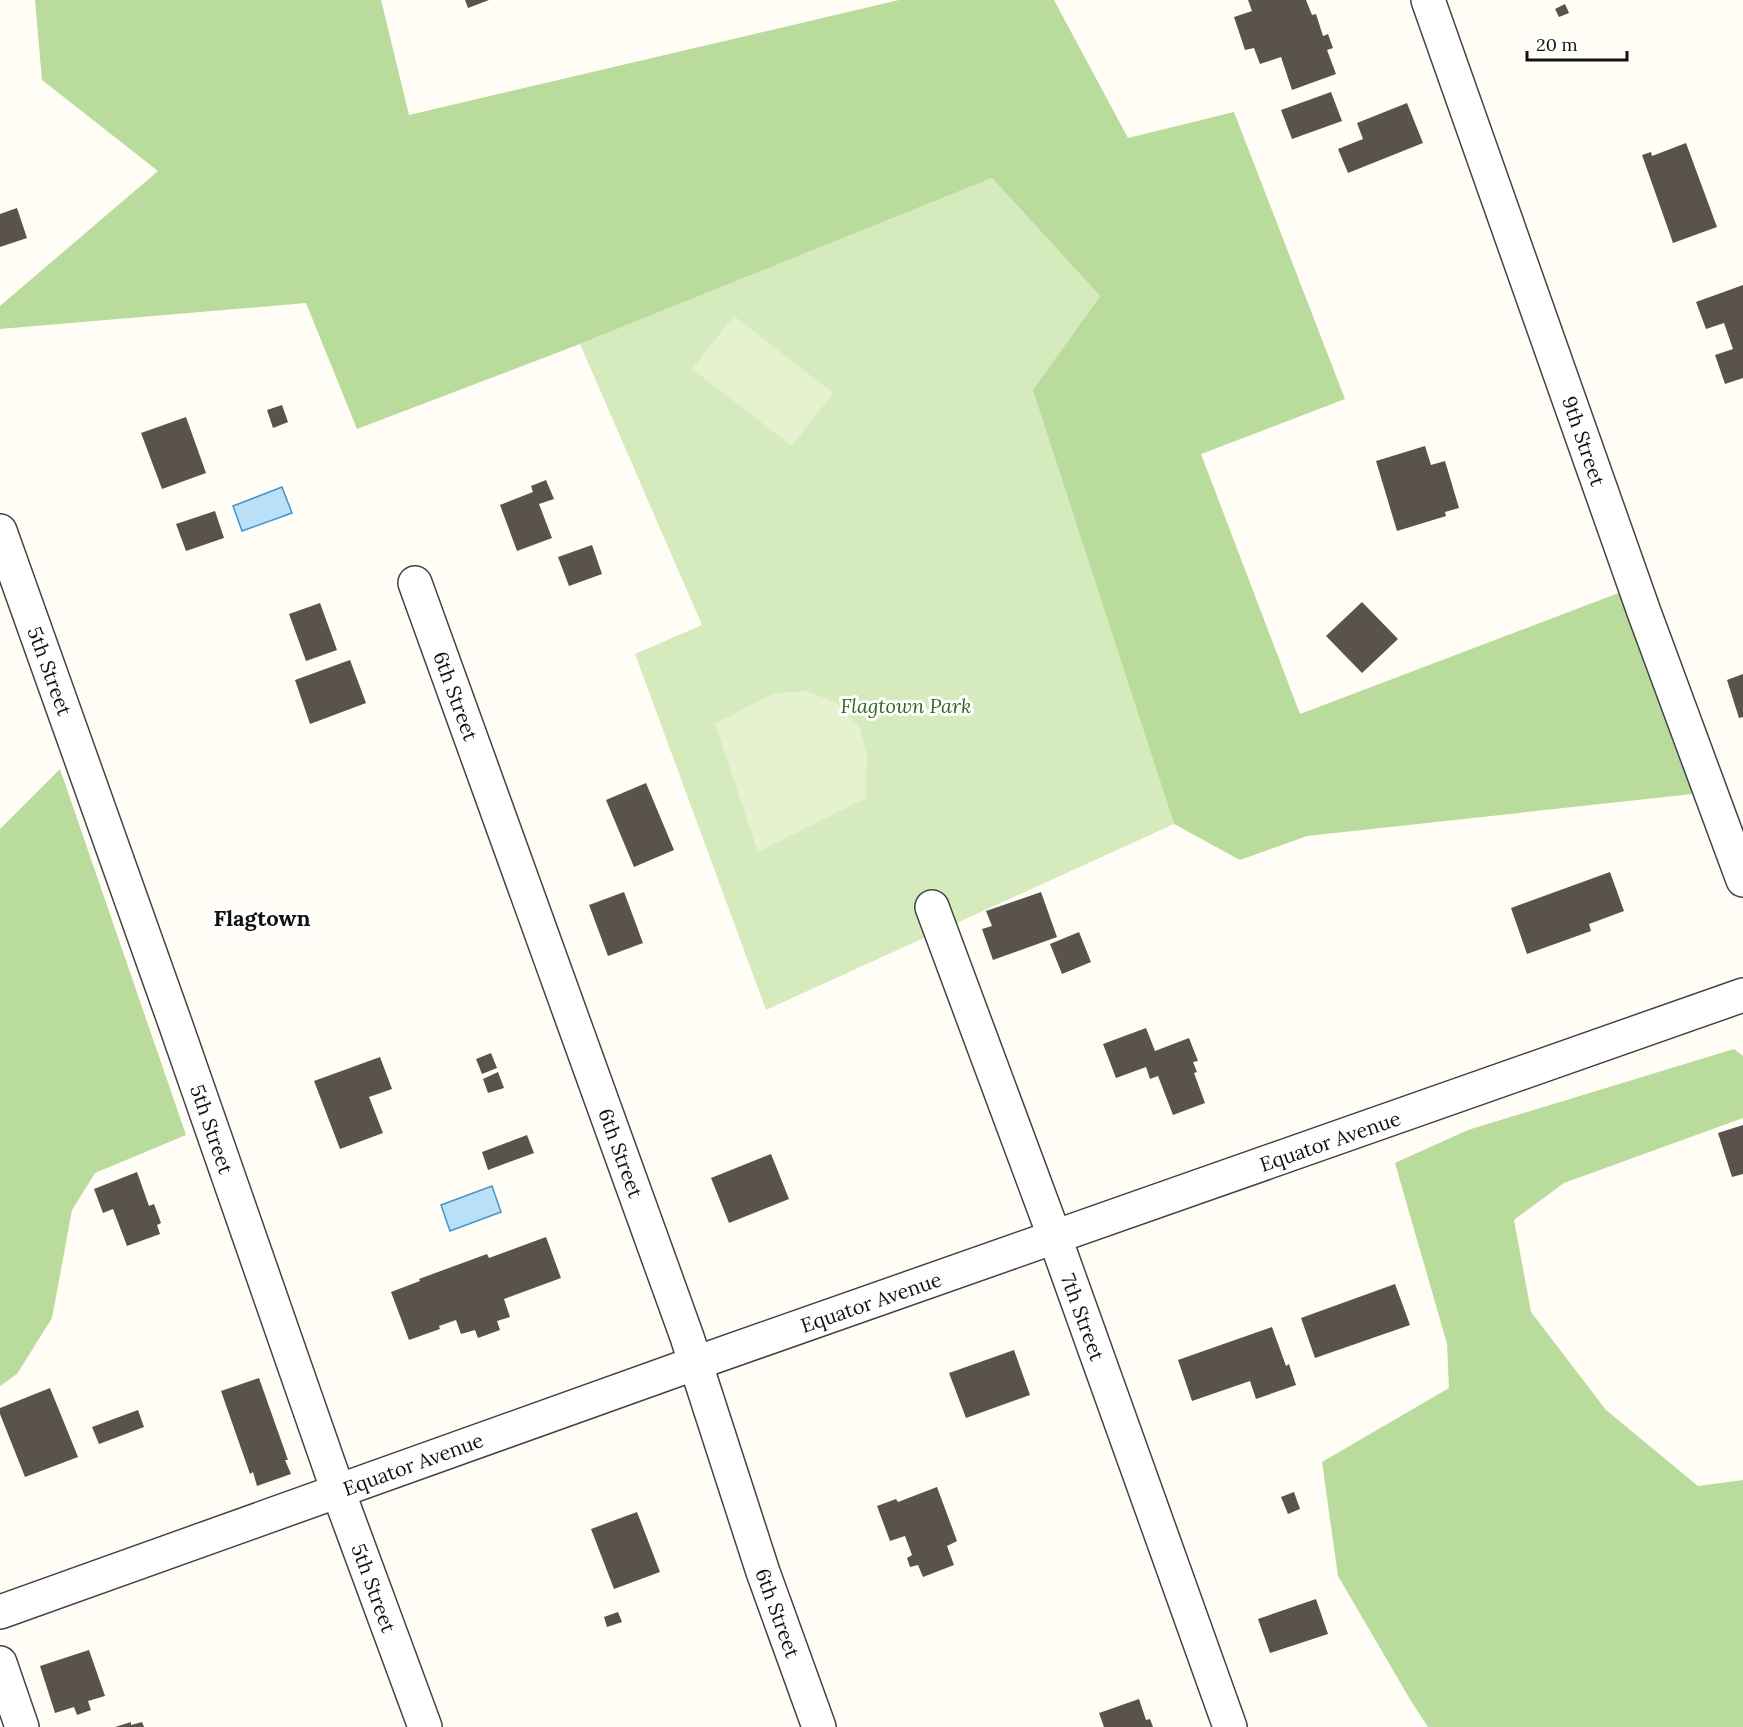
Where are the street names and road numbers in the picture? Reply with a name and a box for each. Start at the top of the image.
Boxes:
street label: 9th Street [1557,393,1611,489]
street label: 5th Street [22,623,78,719]
street label: 6th Street [428,648,484,744]
street label: 5th Street [185,1081,239,1177]
street label: 6th Street [593,1105,649,1201]
street label: Equator Avenue [1256,1105,1404,1177]
street label: Equator Avenue [797,1266,945,1338]
street label: 7th Street [1056,1270,1110,1364]
street label: Equator Avenue [340,1427,487,1501]
street label: 5th Street [346,1540,402,1636]
street label: 6th Street [750,1565,806,1661]

